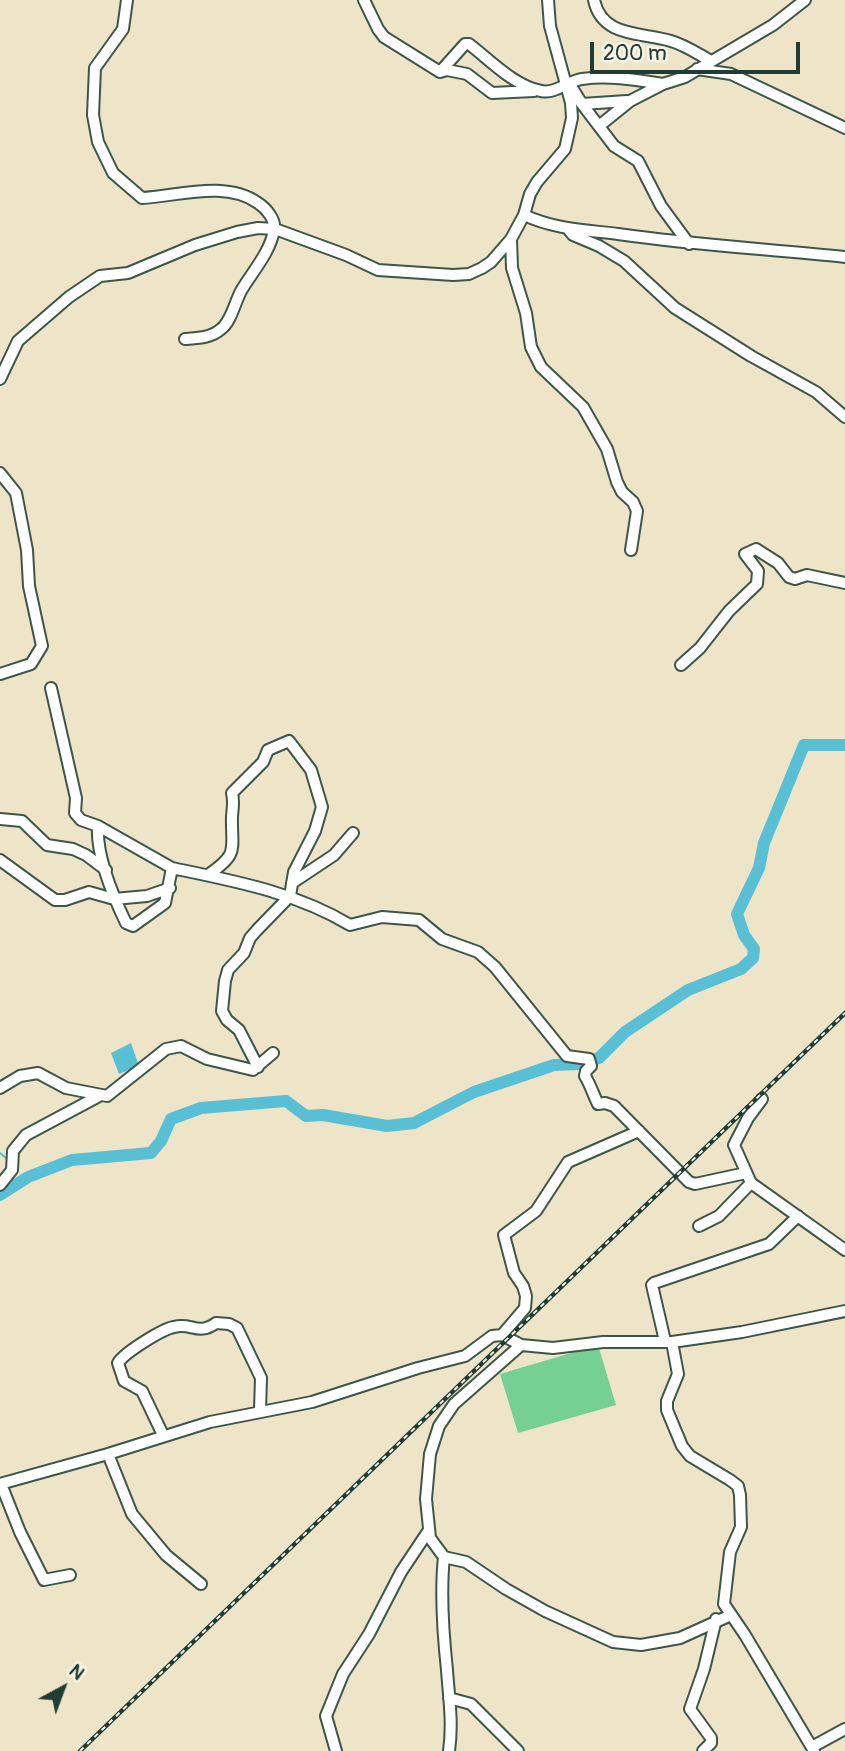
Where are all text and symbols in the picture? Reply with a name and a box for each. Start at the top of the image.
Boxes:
scale bar [593,28,803,72]
text: 200 m [603,40,667,67]
north arrow [28,1653,98,1723]
text: N [64,1659,89,1685]

